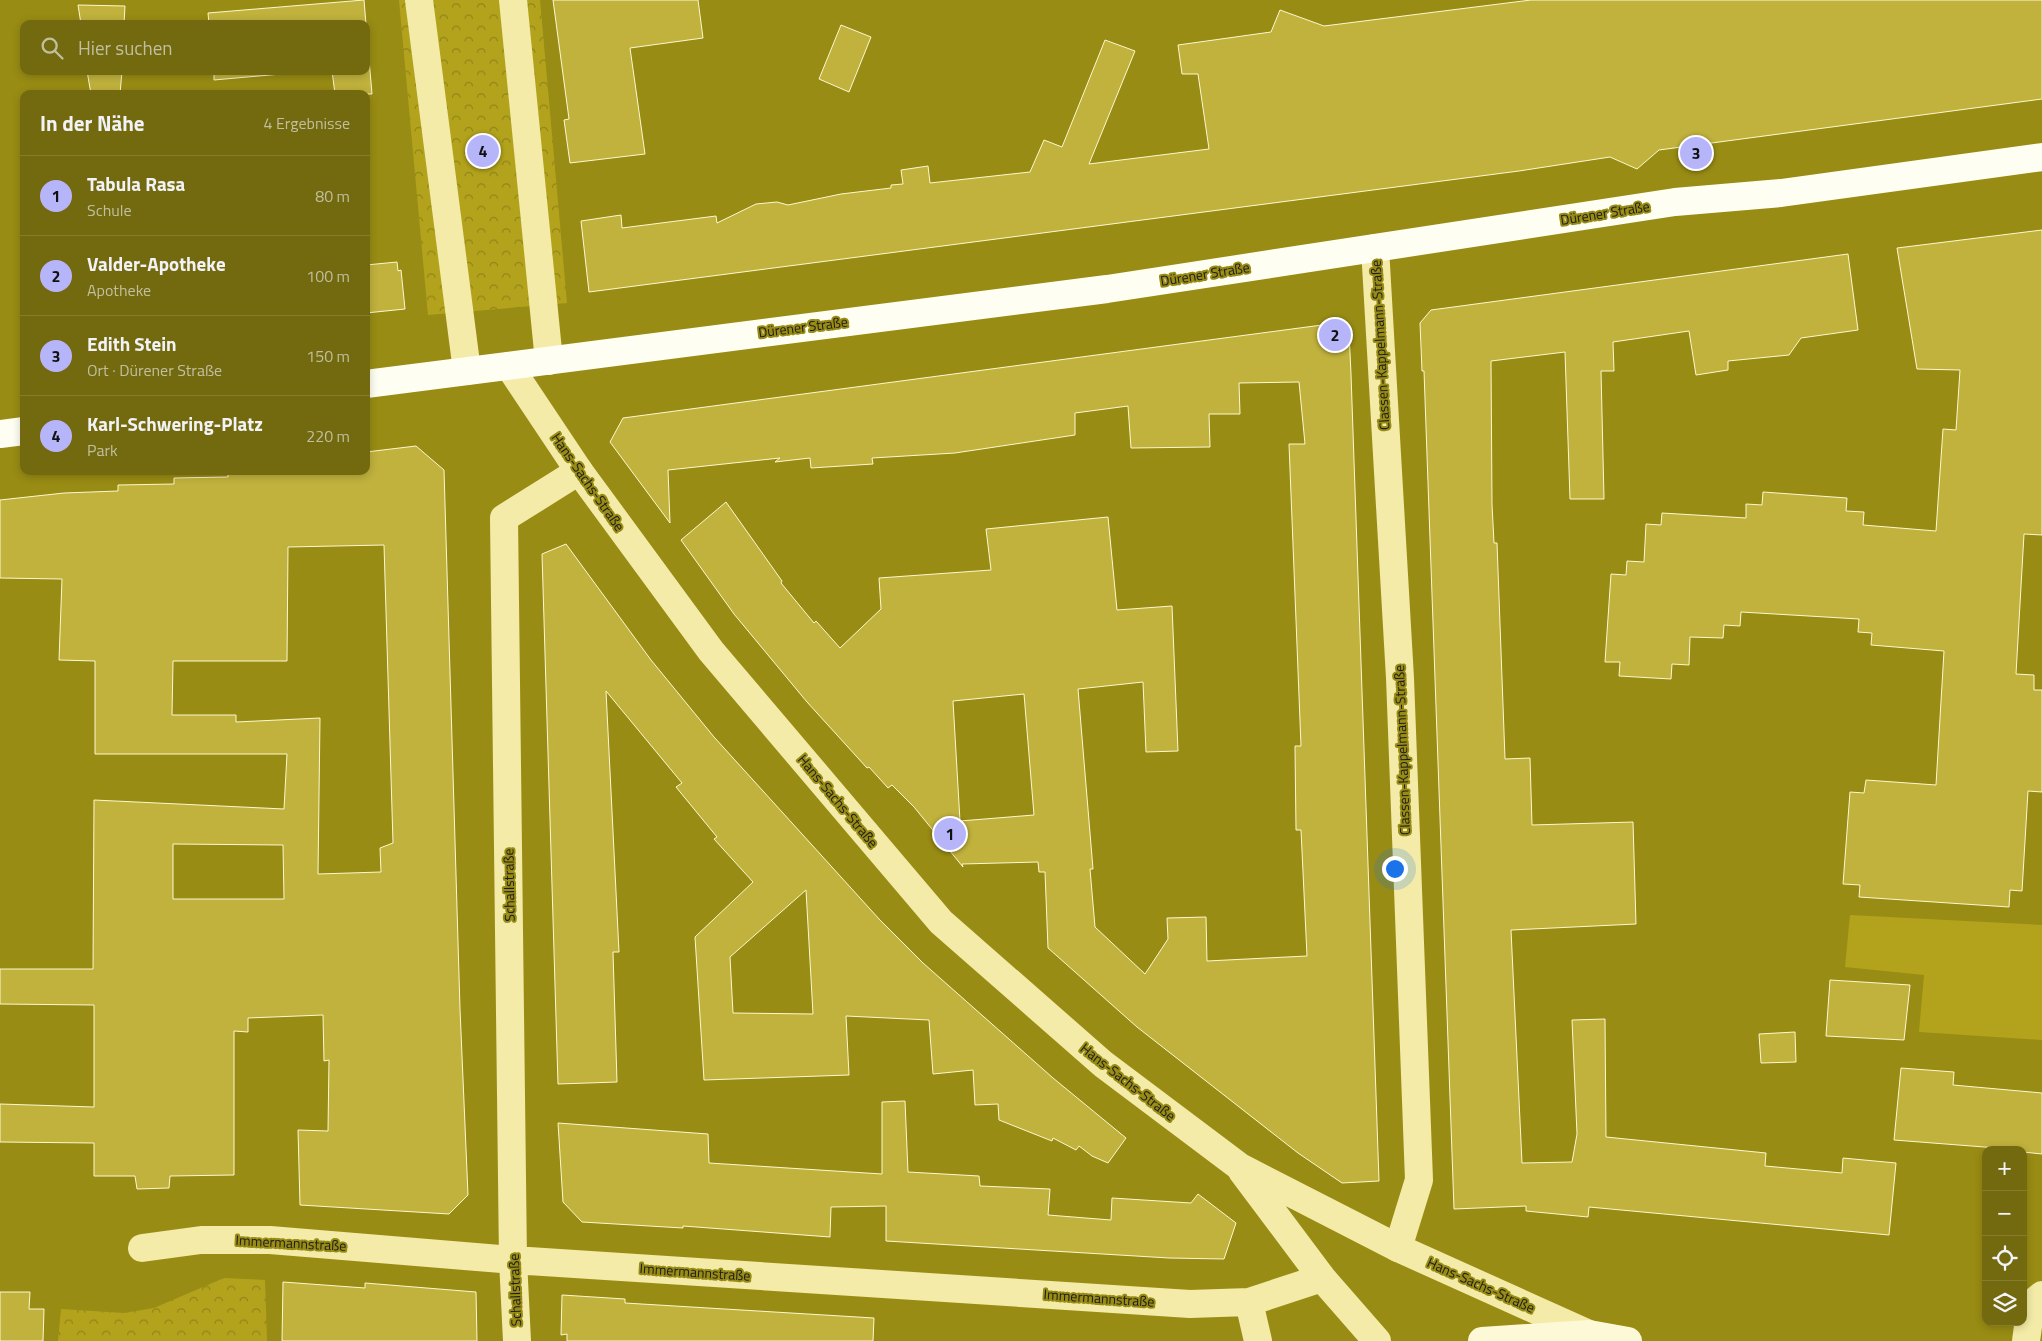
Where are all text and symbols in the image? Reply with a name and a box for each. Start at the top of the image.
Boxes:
search box [20,20,370,75]
text: Hier suchen [78,33,173,62]
icon: search [38,34,66,62]
text: In der Nähe [40,107,145,139]
text: 4 Ergebnisse [263,111,350,135]
pin: 4 [467,132,499,170]
pin: 3 [1680,134,1712,172]
text: Tabula Rasa [87,169,185,198]
text: 1 [52,184,60,208]
text: 80 m [315,184,350,208]
street label: Dürener Straße [1559,195,1651,230]
text: Schule [87,198,132,222]
text: Valder-Apotheke [87,249,226,278]
street label: Dürener Straße [1159,256,1251,291]
street label: Classen-Kappelmann-Straße [1365,259,1394,431]
text: 2 [52,264,60,288]
text: 100 m [306,264,350,288]
text: Apotheke [87,278,151,302]
street label: Dürener Straße [757,311,849,342]
pin: 2 [1319,316,1351,354]
text: Edith Stein [87,329,177,358]
text: 3 [52,344,60,368]
text: 150 m [306,344,350,368]
text: Ort · Dürener Straße [87,358,222,382]
text: Karl-Schwering-Platz [87,409,263,438]
text: 4 [52,424,60,448]
text: 220 m [306,424,350,448]
street label: Hans-Sachs-Straße [547,428,630,535]
text: Park [87,438,118,462]
street label: Classen-Kappelmann-Straße [1388,664,1415,836]
street label: Hans-Sachs-Straße [793,750,884,852]
pin: 1 [934,815,966,853]
street label: Schallstraße [497,848,520,922]
your location [1382,856,1408,882]
street label: Hans-Sachs-Straße [1076,1038,1180,1126]
map controls [1982,1146,2027,1326]
button: + [1982,1146,2027,1191]
button: − [1982,1191,2027,1236]
street label: Immermannstraße [235,1229,347,1256]
button: locate [1982,1236,2027,1281]
street label: Hans-Sachs-Straße [1424,1251,1538,1318]
street label: Schallstraße [503,1253,526,1327]
street label: Immermannstraße [639,1257,751,1286]
button: layers [1982,1281,2027,1326]
street label: Immermannstraße [1043,1283,1155,1312]

